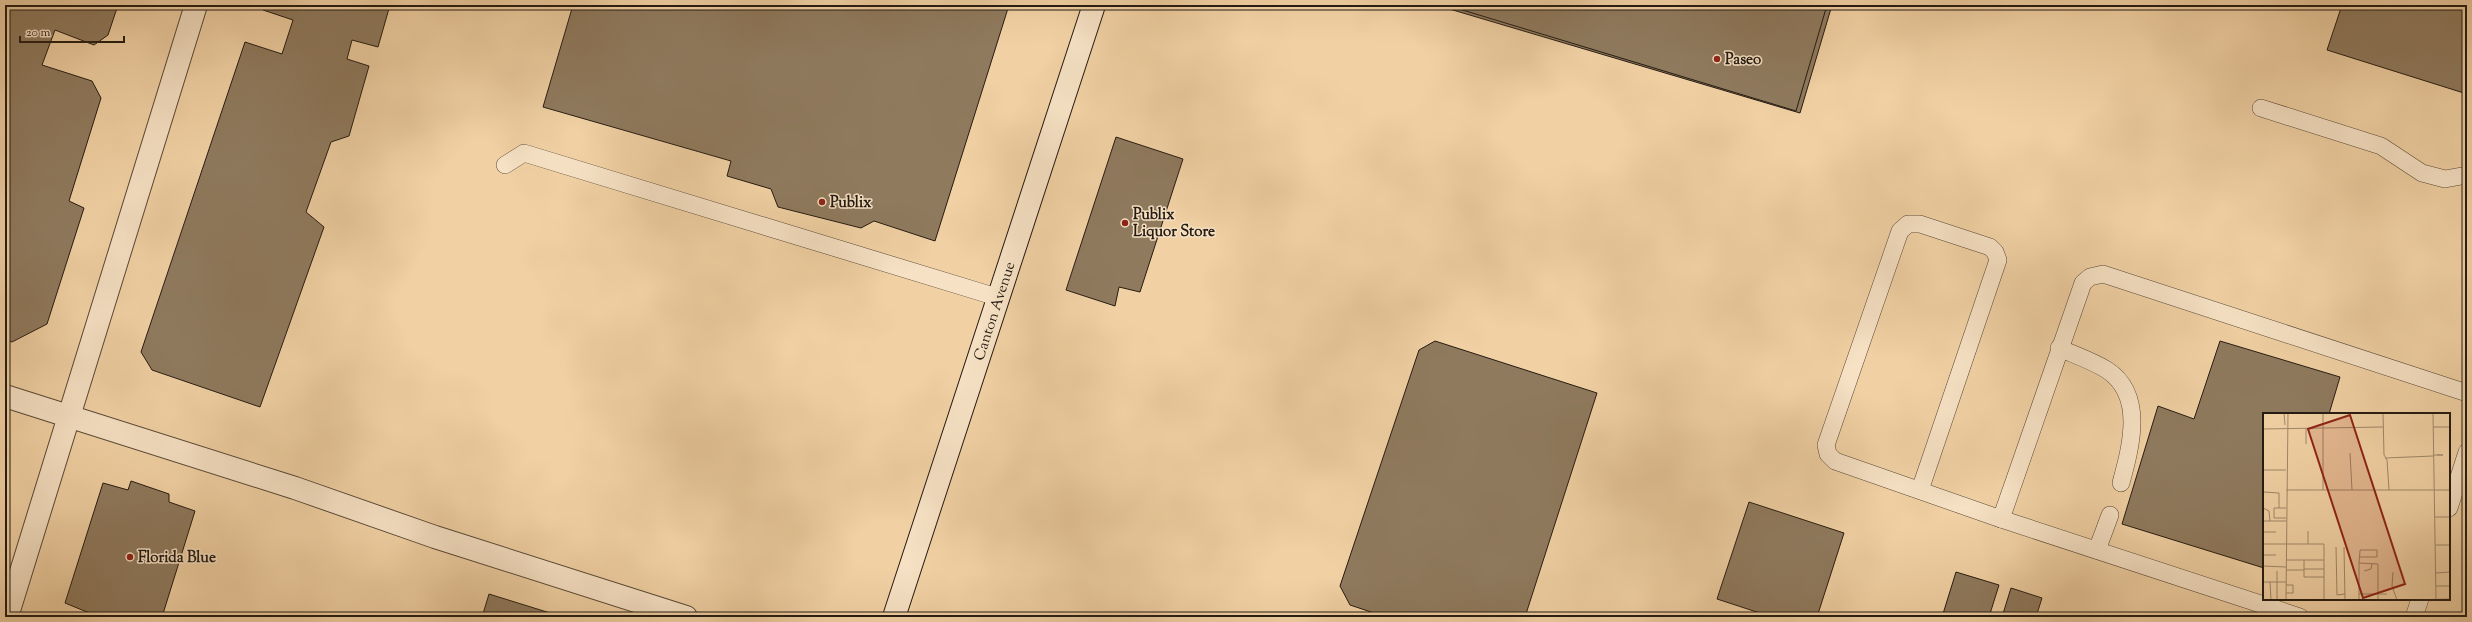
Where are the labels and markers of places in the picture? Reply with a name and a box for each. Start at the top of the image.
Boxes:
place label: Paseo [1725,50,1761,71]
marker: Paseo [1712,54,1722,64]
place label: Publix [830,193,872,214]
marker: Publix [817,197,827,207]
place label: Publix Liquor Store [1133,205,1215,243]
marker: Publix Liquor Store [1120,218,1130,228]
place label: Florida Blue [138,548,216,569]
marker: Florida Blue [125,552,135,562]

